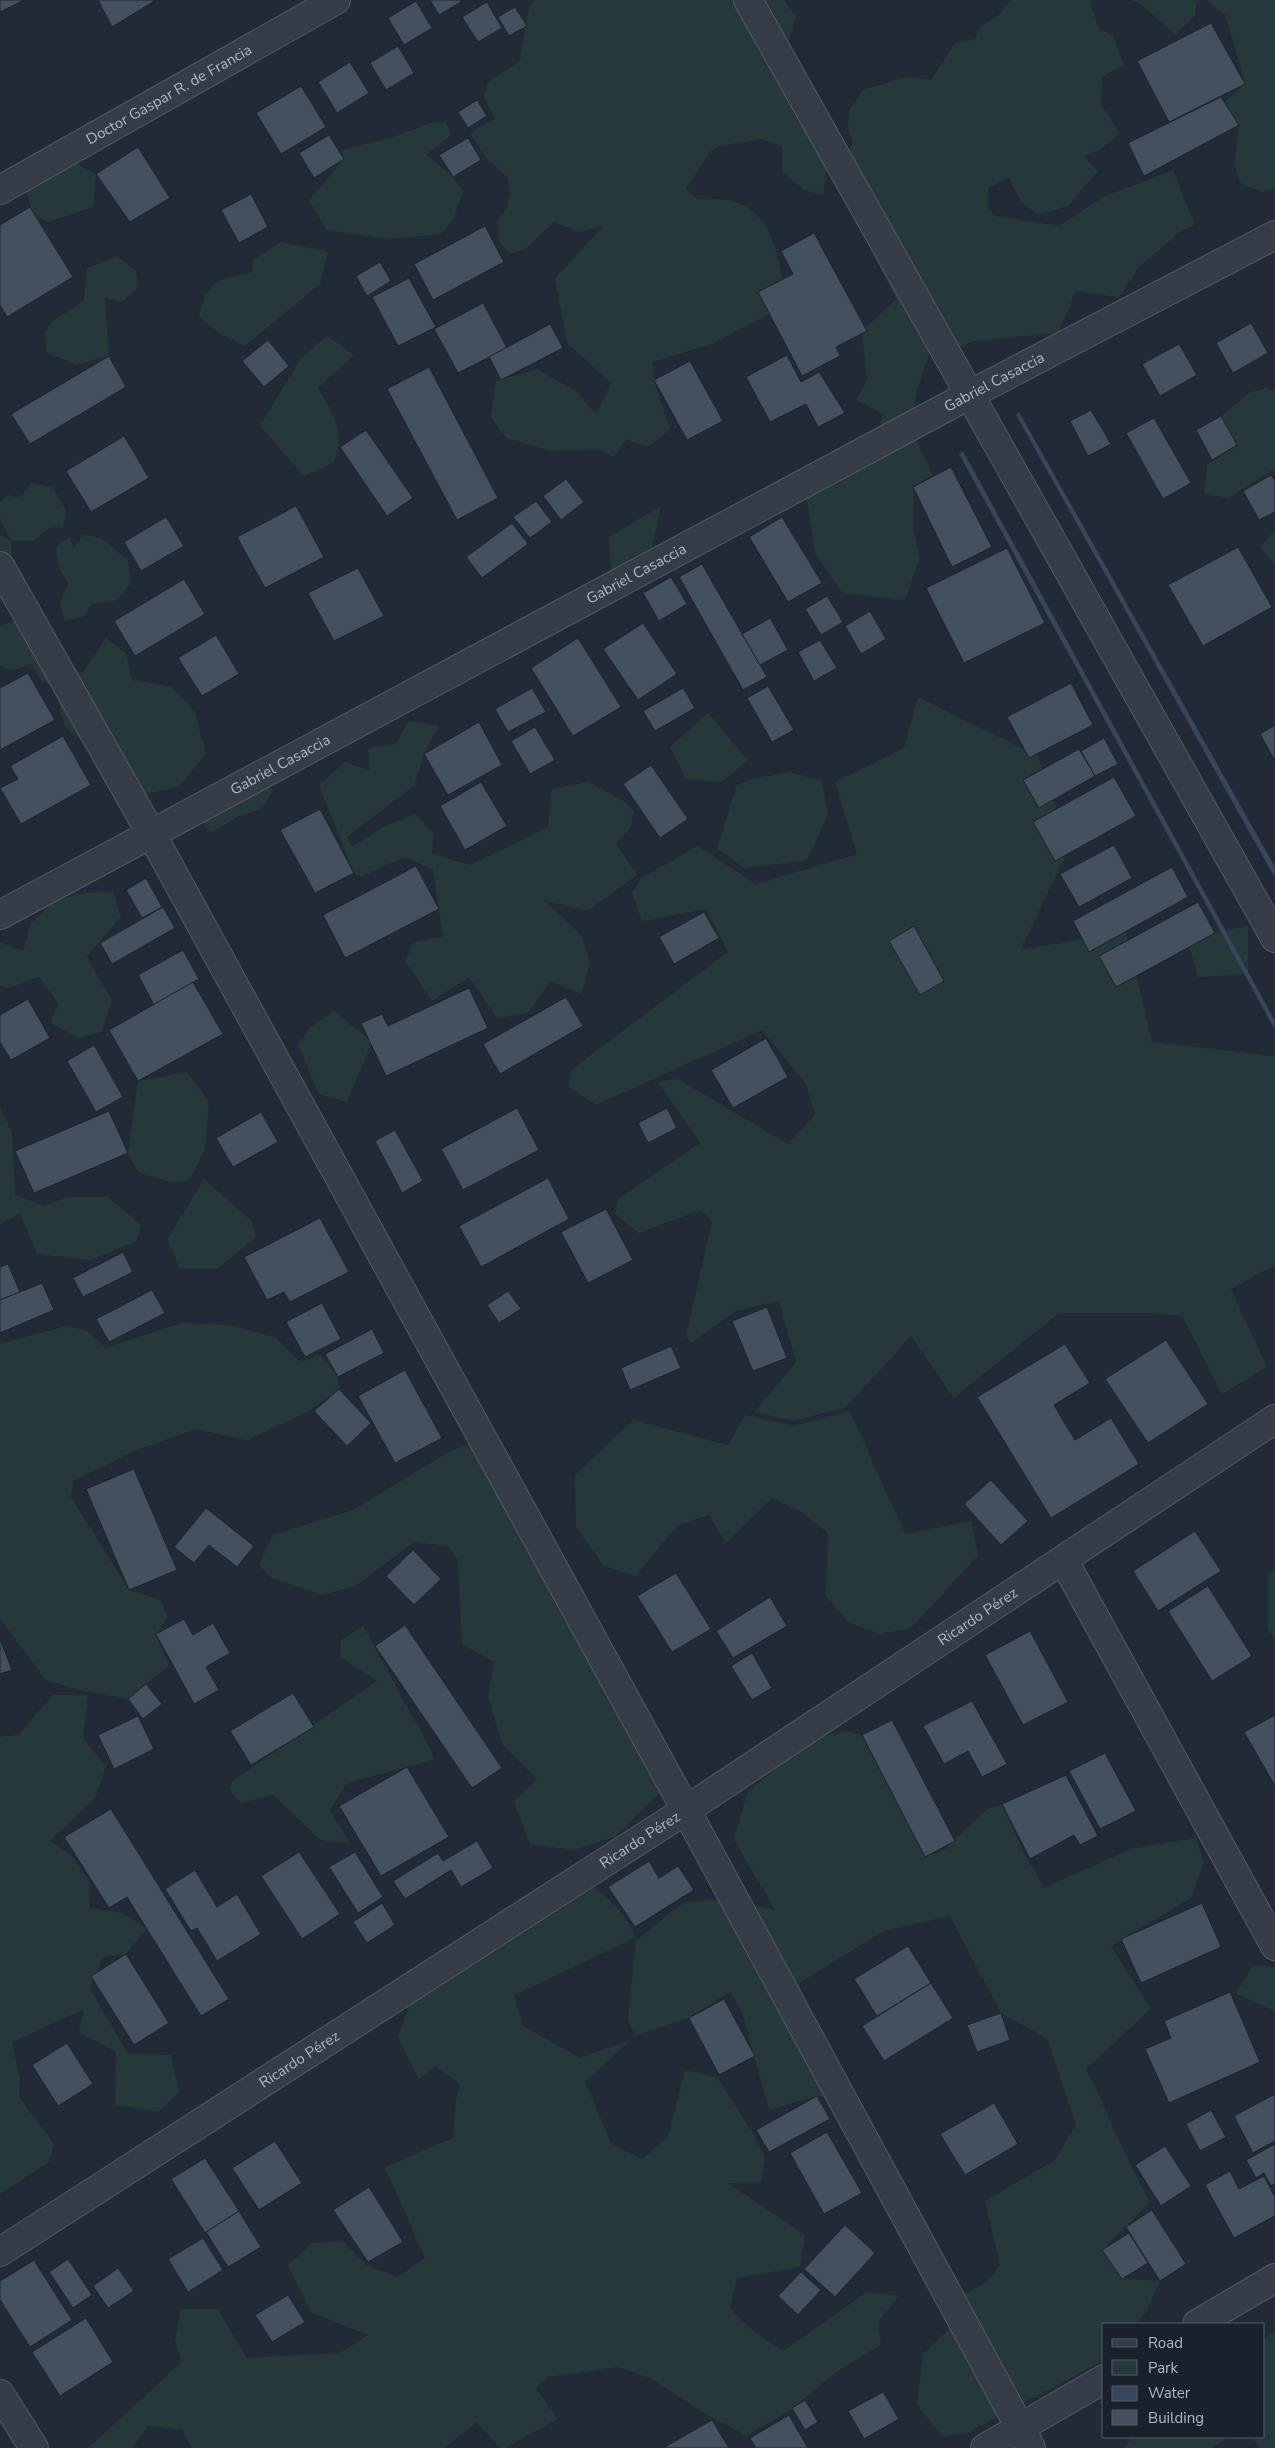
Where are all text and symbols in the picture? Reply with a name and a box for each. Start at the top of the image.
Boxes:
street label: Doctor Gaspar R. de Francia [82,40,255,149]
street label: Gabriel Casaccia [940,347,1048,417]
street label: Gabriel Casaccia [583,539,690,609]
street label: Gabriel Casaccia [227,730,334,800]
street label: Ricardo Pérez [934,1583,1021,1650]
street label: Ricardo Pérez [596,1806,684,1873]
street label: Ricardo Pérez [255,2026,343,2092]
legend [1102,2323,1265,2438]
text: Road [1148,2333,1183,2353]
text: Park [1148,2358,1178,2378]
text: Water [1148,2383,1191,2403]
text: Building [1148,2408,1204,2428]

